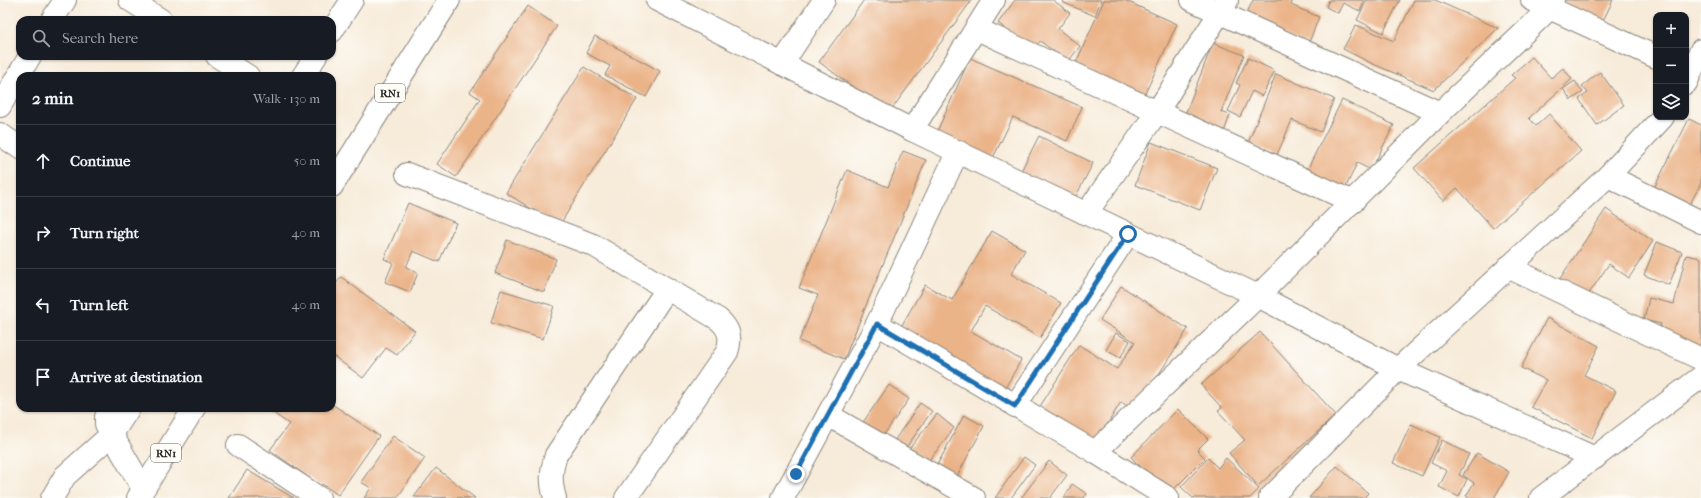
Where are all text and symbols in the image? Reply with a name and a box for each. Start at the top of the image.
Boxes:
map controls [1653,12,1689,120]
button: + [1653,12,1689,48]
search box [16,16,336,60]
icon: search [30,27,52,49]
text: Search here [62,29,138,47]
button: − [1653,48,1689,84]
road number: RN1 [375,84,405,102]
button: layers [1653,84,1689,120]
text: 2 min [32,88,73,108]
text: Walk · 130 m [253,91,320,106]
icon: ahead [32,150,54,172]
text: Continue [70,152,130,170]
text: 50 m [294,153,320,168]
icon: right [32,222,54,244]
text: Turn right [70,224,139,242]
text: 40 m [292,225,320,240]
route start [1119,225,1137,243]
icon: left [32,294,54,316]
text: Turn left [70,296,128,314]
text: 40 m [292,297,320,312]
icon: arrive [32,366,54,388]
text: Arrive at destination [70,368,202,386]
road number: RN1 [151,444,181,462]
route end [787,465,805,483]

